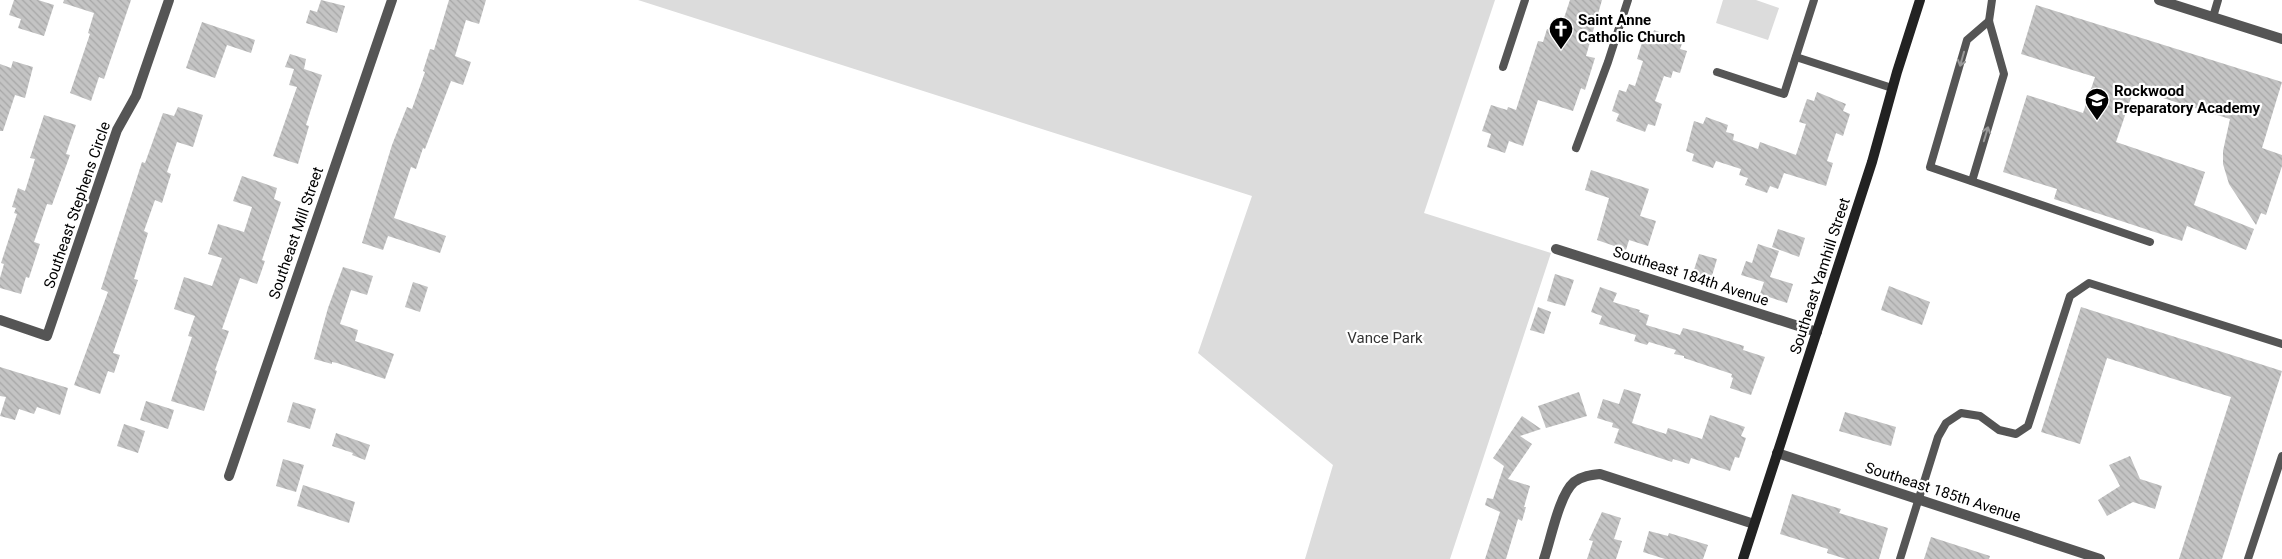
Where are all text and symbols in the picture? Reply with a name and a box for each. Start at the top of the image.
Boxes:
place label: Saint Anne Catholic Church [1578,11,1685,46]
church icon: Saint Anne Catholic Church [1548,16,1574,50]
one-way arrow [1956,50,1966,66]
place label: Rockwood Preparatory Academy [2114,82,2261,117]
school or university icon: Rockwood Preparatory Academy [2084,87,2110,121]
street label: Southeast Stephens Circle [40,119,114,291]
one-way arrow [1982,126,1992,142]
street label: Southeast Mill Street [265,164,327,302]
street label: Southeast Yamhill Street [1786,195,1854,357]
street label: Southeast 184th Avenue [1611,242,1771,310]
park label: Vance Park [1347,329,1423,347]
street label: Southeast 185th Avenue [1863,458,2023,526]

